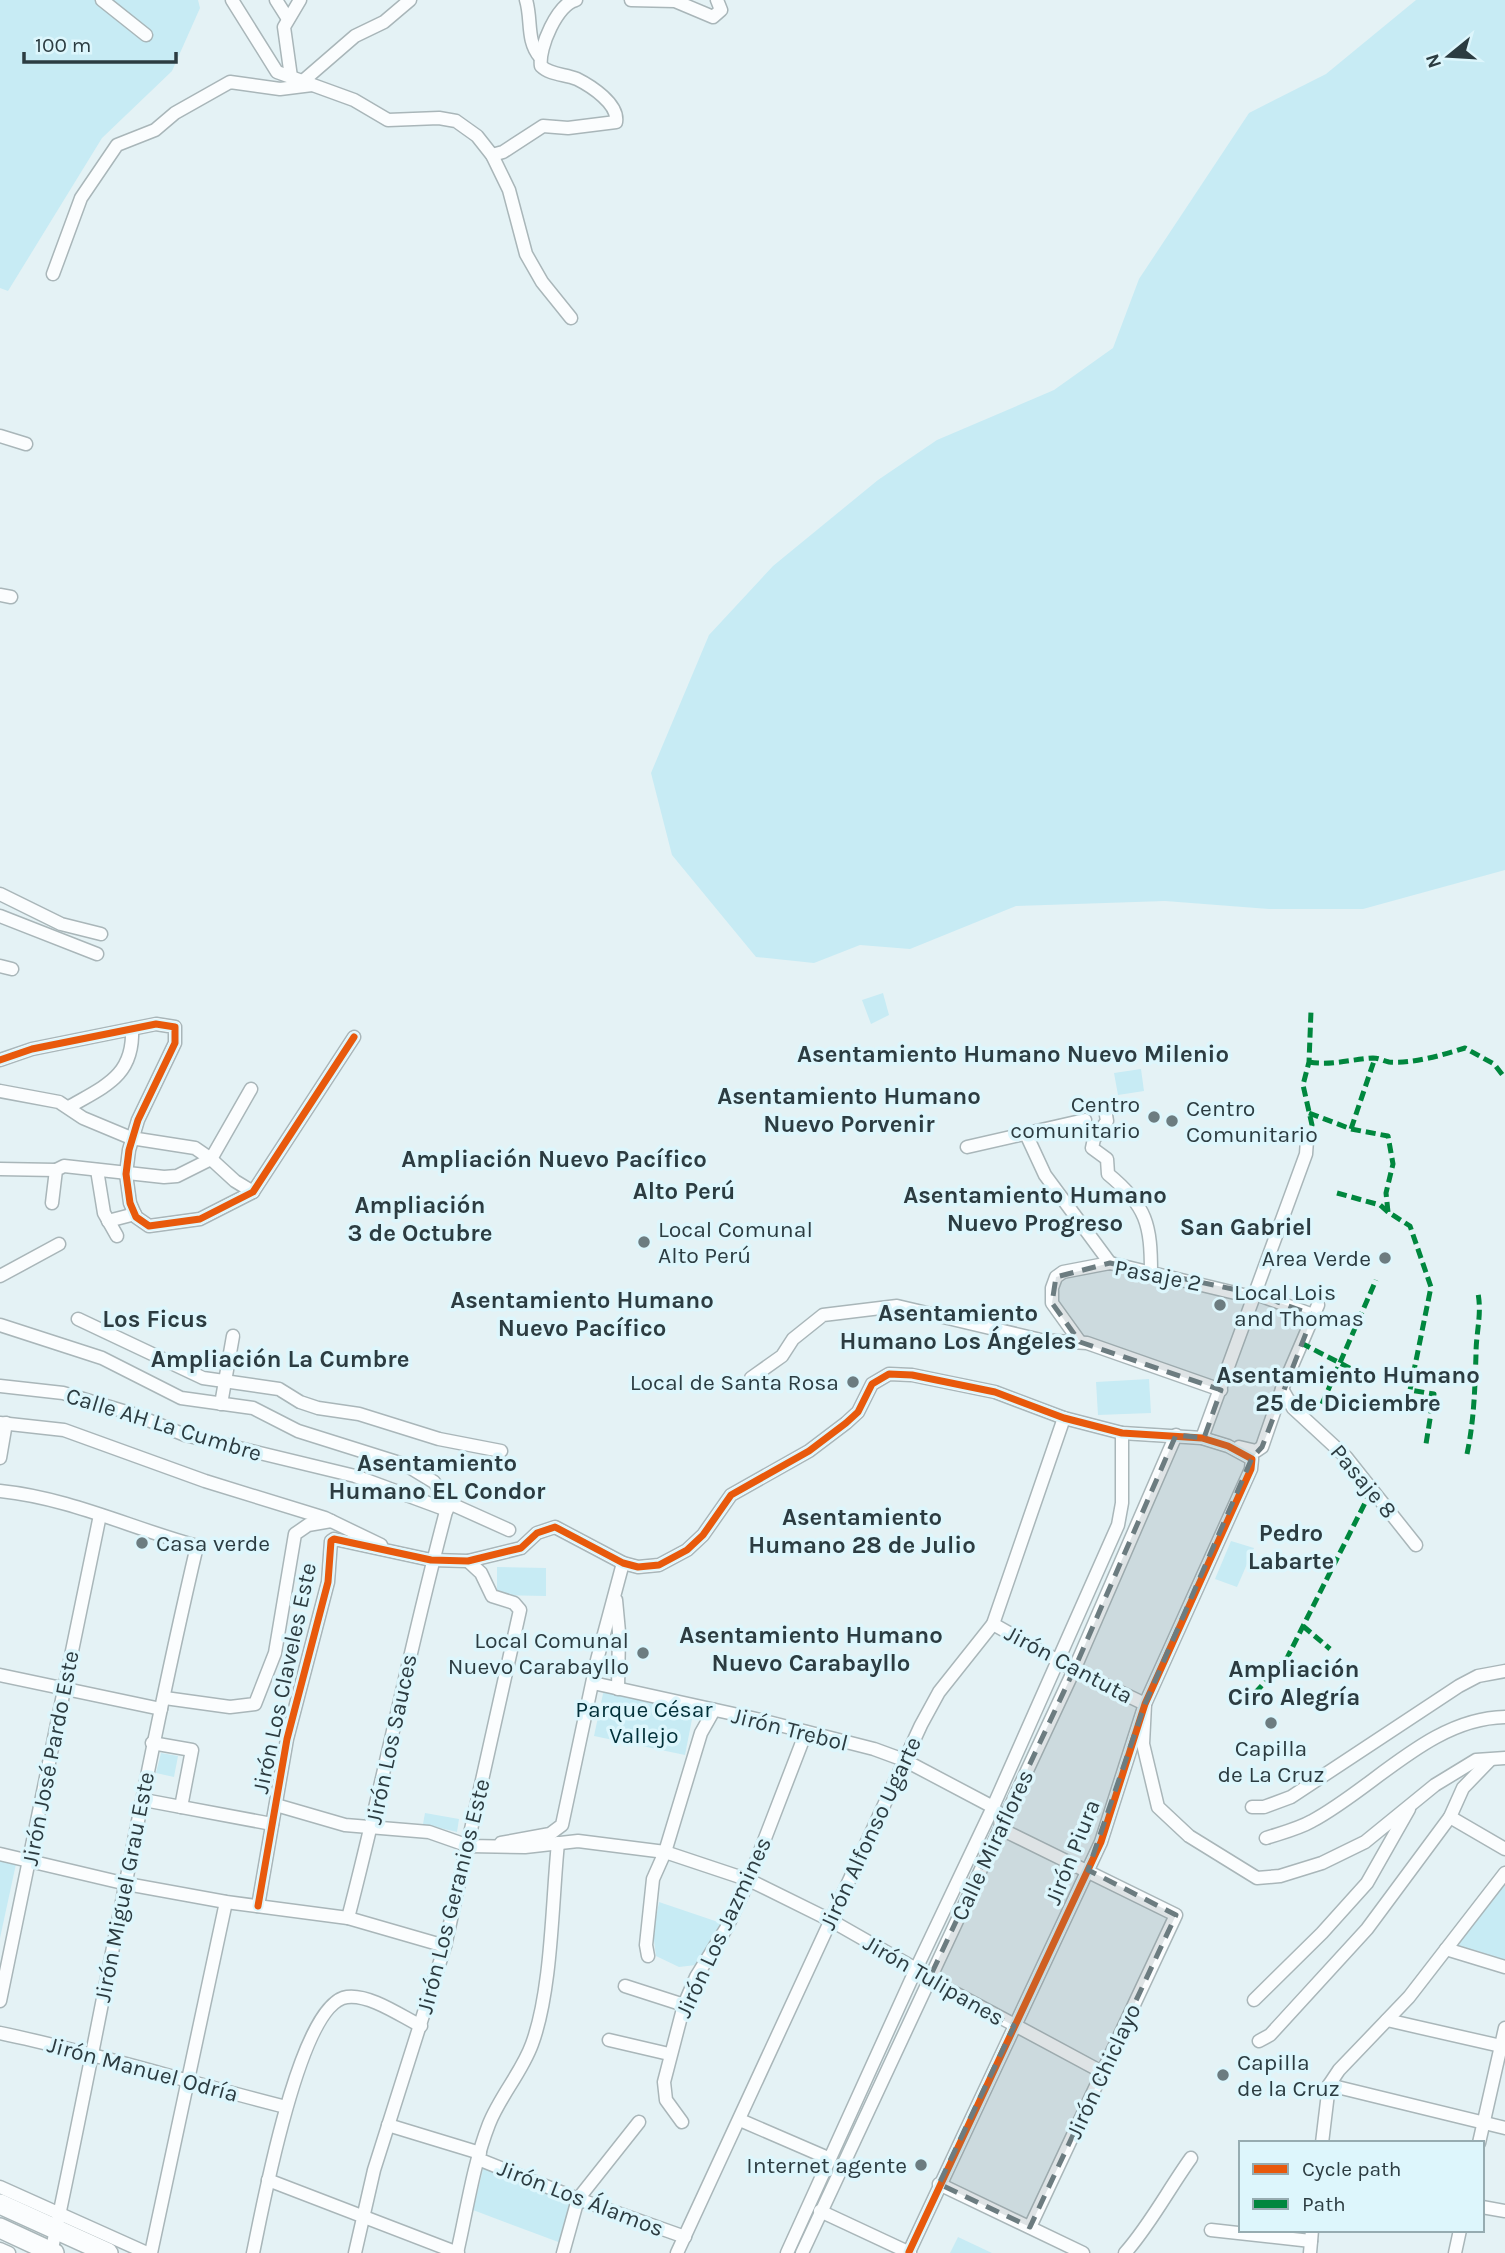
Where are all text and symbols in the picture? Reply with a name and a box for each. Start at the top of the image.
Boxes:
scale bar [24,21,177,65]
north arrow [1414,21,1484,91]
text: 100 m [35,33,92,57]
text: N [1421,51,1446,71]
district label: Asentamiento Humano Nuevo Milenio [797,1040,1229,1068]
district label: Asentamiento Humano Nuevo Porvenir [717,1082,981,1138]
place label: Centro comunitario [1010,1091,1140,1144]
place label: Centro Comunitario [1186,1095,1318,1148]
marker: Centro comunitario [1146,1109,1162,1125]
marker: Centro Comunitario [1164,1113,1180,1129]
district label: Ampliación Nuevo Pacífico [401,1145,707,1173]
district label: Alto Perú [633,1177,735,1205]
district label: Asentamiento Humano Nuevo Progreso [903,1181,1167,1237]
district label: Ampliación 3 de Octubre [347,1191,493,1247]
district label: San Gabriel [1180,1213,1312,1241]
place label: Local Comunal Alto Perú [658,1216,813,1269]
marker: Local Comunal Alto Perú [636,1234,652,1250]
place label: Area Verde [1262,1245,1371,1272]
marker: Area Verde [1377,1250,1393,1266]
street label: Pasaje 2 [1112,1254,1204,1297]
place label: Local Lois and Thomas [1234,1279,1364,1332]
district label: Asentamiento Humano Nuevo Pacífico [450,1286,714,1342]
marker: Local Lois and Thomas [1212,1297,1228,1313]
district label: Asentamiento Humano Los Ángeles [840,1299,1076,1355]
district label: Los Ficus [102,1305,208,1333]
district label: Ampliación La Cumbre [151,1345,409,1373]
district label: Asentamiento Humano 25 de Diciembre [1216,1361,1480,1417]
place label: Local de Santa Rosa [630,1369,839,1396]
marker: Local de Santa Rosa [845,1374,861,1390]
street label: Calle AH La Cumbre [63,1382,265,1467]
street label: Pasaje 8 [1325,1439,1402,1524]
district label: Asentamiento Humano EL Condor [329,1449,546,1505]
district label: Asentamiento Humano 28 de Julio [748,1503,976,1559]
district label: Pedro Labarte [1248,1519,1334,1575]
place label: Casa verde [156,1530,270,1557]
marker: Casa verde [134,1535,150,1551]
street label: Jirón Los Claveles Este [247,1560,322,1796]
street label: Jirón Cantuta [1000,1619,1137,1709]
district label: Asentamiento Humano Nuevo Carabayllo [679,1621,943,1677]
place label: Local Comunal Nuevo Carabayllo [448,1627,629,1680]
marker: Local Comunal Nuevo Carabayllo [635,1645,651,1661]
street label: Jirón José Pardo Este [16,1648,85,1868]
street label: Jirón Los Sauces [360,1651,423,1827]
district label: Ampliación Ciro Alegría [1228,1655,1360,1711]
park label: Parque César Vallejo [575,1696,713,1749]
street label: Jirón Trebol [729,1702,851,1757]
marker: Capilla de La Cruz [1263,1715,1279,1731]
street label: Jirón Alfonso Ugarte [814,1732,927,1934]
place label: Capilla de La Cruz [1217,1735,1325,1788]
street label: Calle Miraflores [946,1765,1039,1925]
street label: Jirón Miguel Grau Este [89,1770,160,2005]
street label: Jirón Los Geranios Este [411,1776,496,2016]
street label: Jirón Piura [1039,1796,1106,1909]
street label: Jirón Los Jazmines [670,1833,777,2022]
street label: Jirón Tulipanes [859,1929,1009,2031]
street label: Jirón Chiclayo [1060,2000,1146,2143]
street label: Jirón Manuel Odría [45,2031,241,2108]
place label: Capilla de la Cruz [1237,2049,1340,2102]
marker: Capilla de la Cruz [1215,2067,1231,2083]
legend [1239,2141,1484,2232]
place label: Internet agente [746,2152,907,2179]
street label: Jirón Los Álamos [494,2154,668,2243]
marker: Internet agente [913,2157,929,2173]
text: Cycle path [1302,2157,1402,2181]
text: Path [1302,2192,1346,2216]

